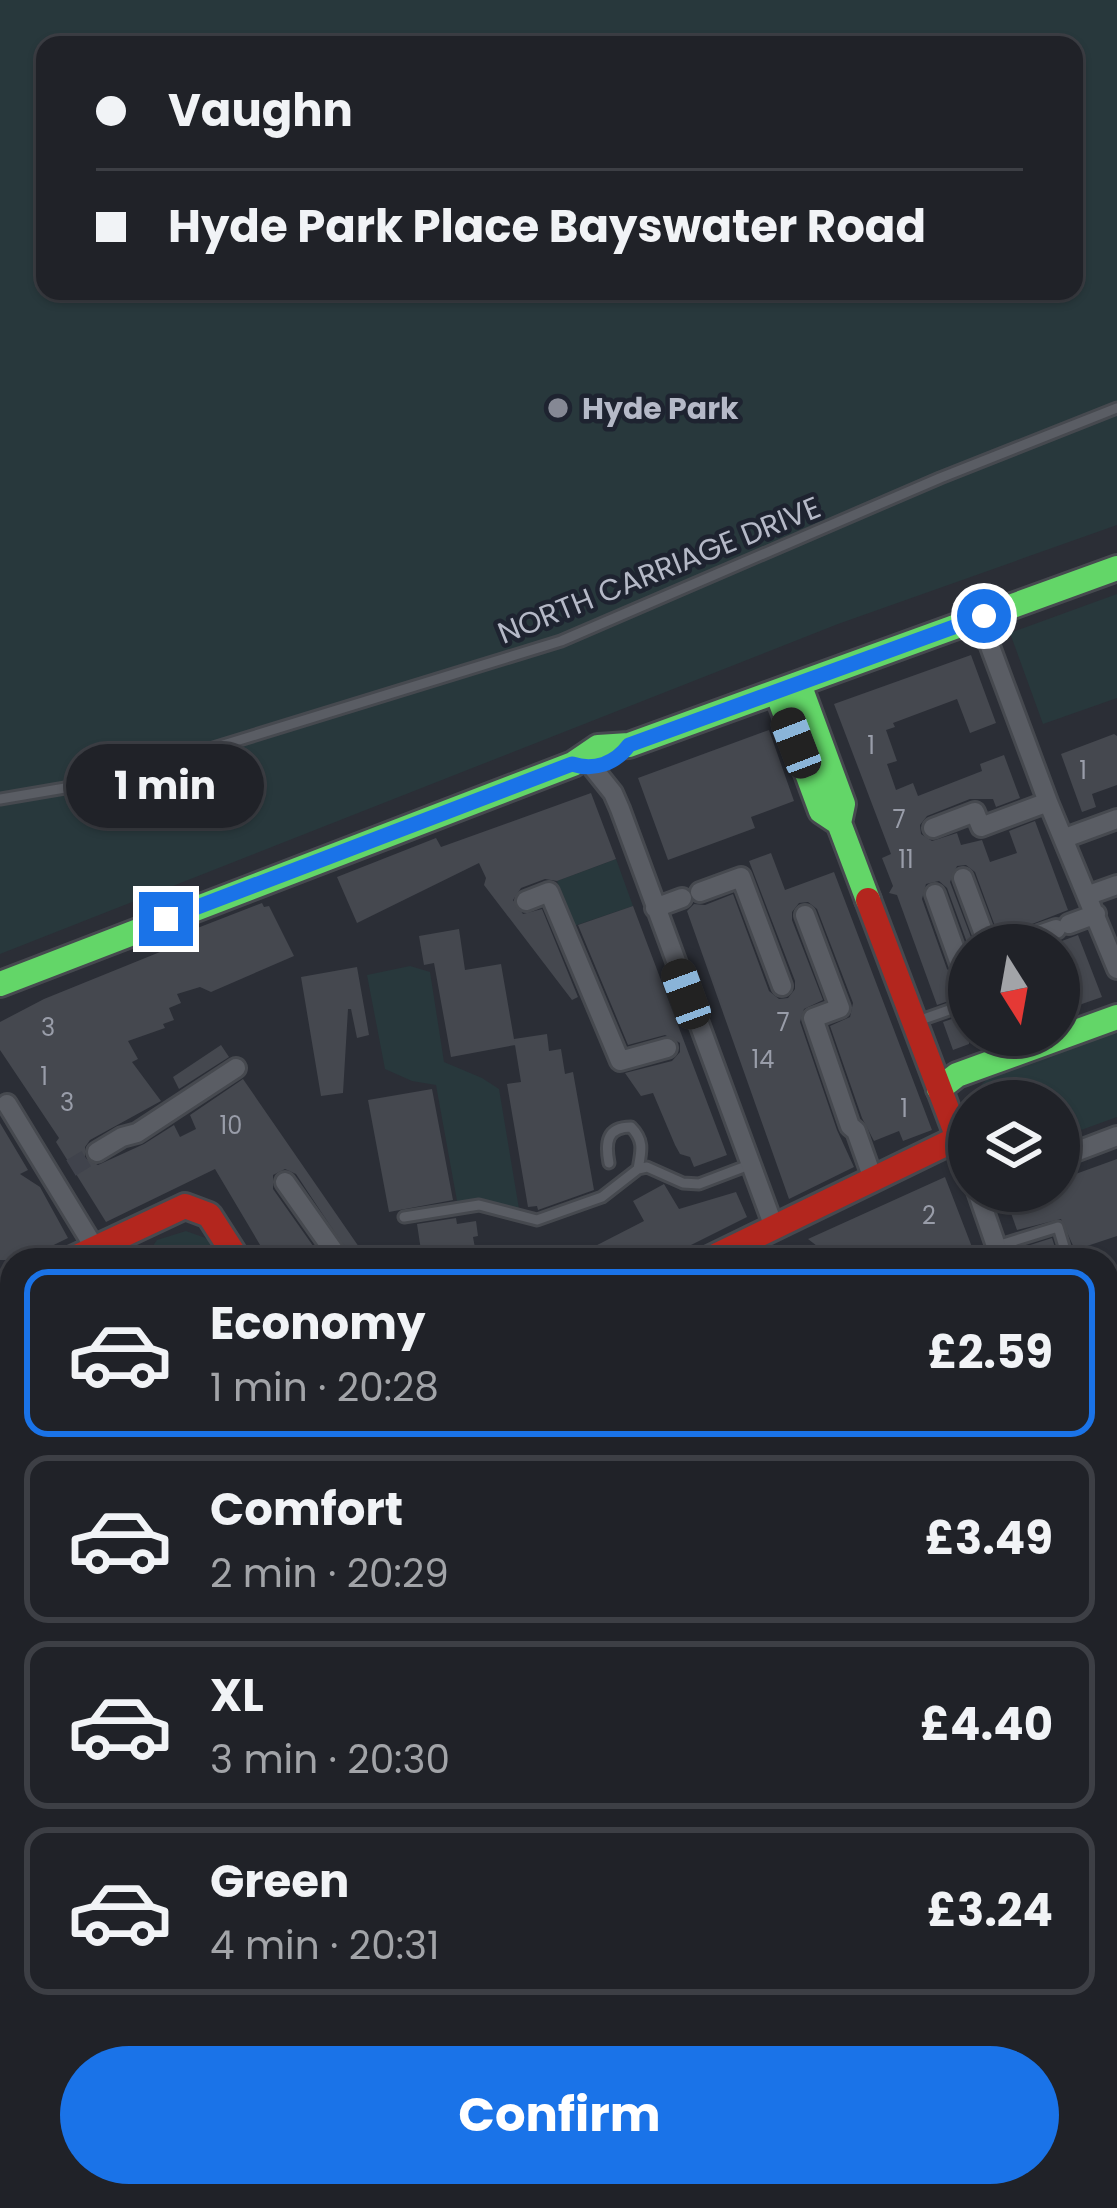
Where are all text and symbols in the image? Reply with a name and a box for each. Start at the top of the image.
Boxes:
text: Vaughn [168,79,353,142]
text: Hyde Park Place Bayswater Road [168,195,926,258]
place label: Hyde Park [582,387,739,430]
marker: Hyde Park [545,395,571,421]
street label: NORTH CARRIAGE DRIVE [491,486,827,654]
route start [957,589,1011,643]
car [766,703,826,783]
house number: 1 [867,729,875,762]
callout: 1 min [67,745,265,829]
house number: 1 [1079,754,1087,787]
text: 1 min [114,758,216,813]
house number: 7 [892,803,906,836]
house number: 11 [898,843,914,876]
route end [139,892,193,946]
north arrow [948,924,1080,1056]
map controls [948,924,1080,1212]
car [657,954,715,1034]
house number: 7 [776,1006,790,1039]
house number: 3 [41,1011,55,1044]
house number: 14 [752,1043,774,1076]
house number: 1 [40,1060,48,1093]
button: layers [948,1080,1080,1212]
house number: 3 [60,1086,74,1119]
house number: 1 [900,1092,908,1125]
house number: 10 [220,1109,242,1142]
house number: 2 [922,1199,936,1232]
text: Economy [210,1292,425,1355]
icon: car [66,1299,174,1407]
text: £2.59 [928,1321,1053,1384]
text: 1 min · 20:28 [210,1360,439,1415]
text: Comfort [210,1478,403,1541]
icon: car [66,1485,174,1593]
text: £3.49 [925,1507,1053,1570]
text: 2 min · 20:29 [210,1546,449,1601]
text: XL [210,1664,264,1727]
icon: car [66,1671,174,1779]
text: £4.40 [920,1693,1053,1756]
text: 3 min · 20:30 [210,1732,450,1787]
text: Green [210,1850,349,1913]
icon: car [66,1857,174,1965]
text: £3.24 [927,1879,1053,1942]
text: 4 min · 20:31 [210,1918,439,1973]
button: Confirm [60,2046,1059,2184]

